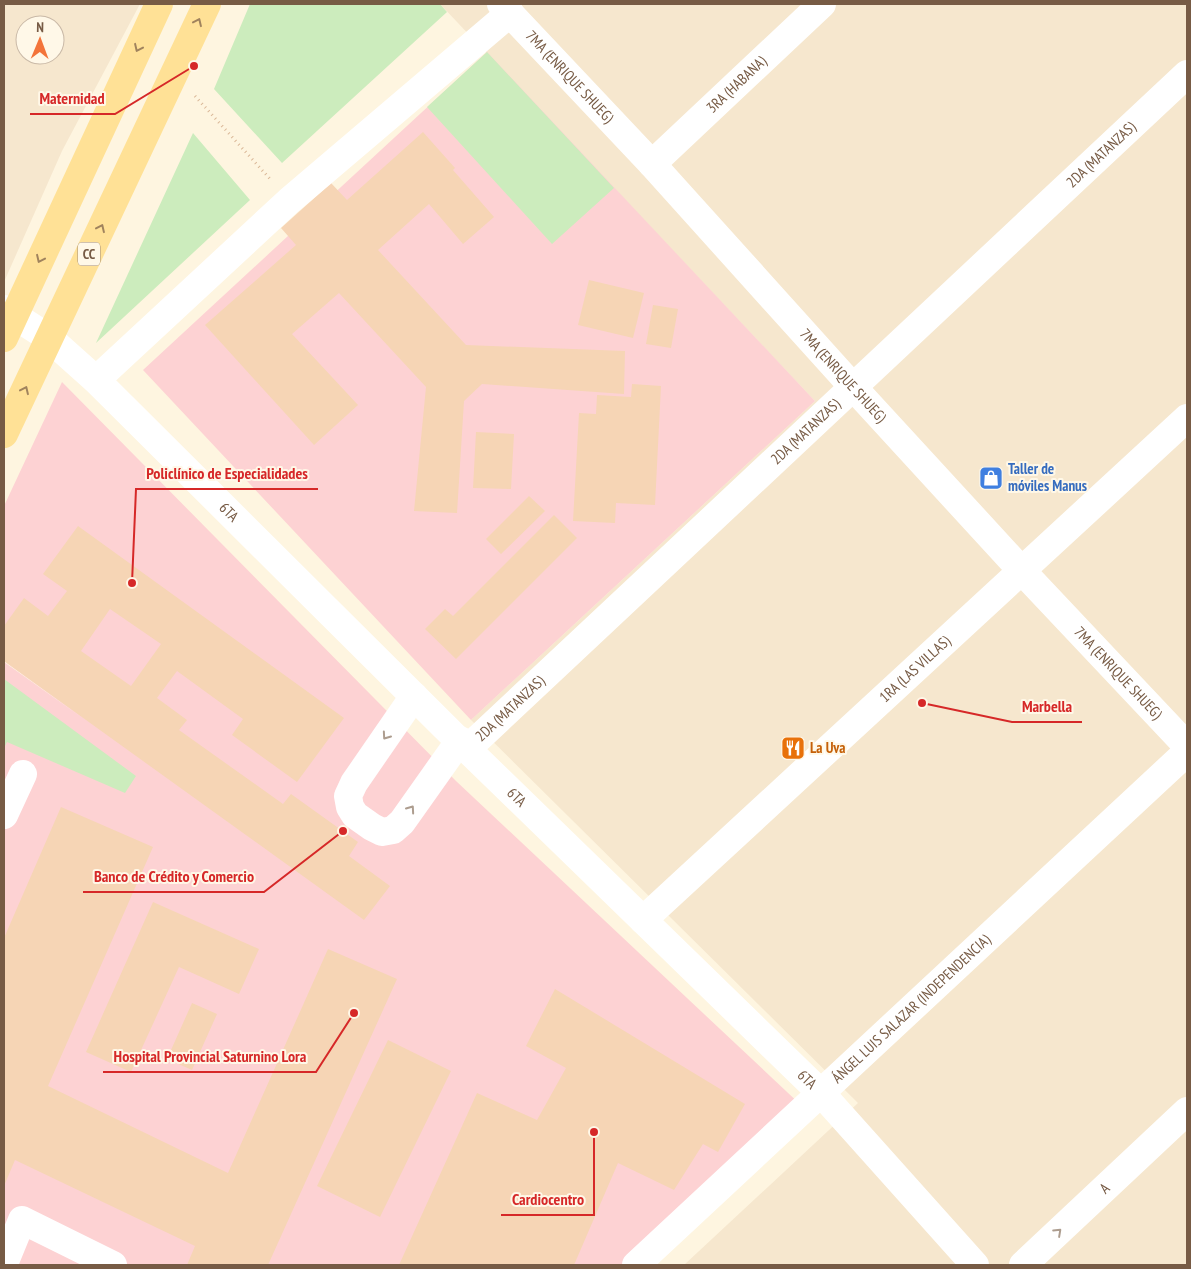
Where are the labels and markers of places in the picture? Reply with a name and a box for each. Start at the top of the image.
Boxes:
callout: Maternidad [30,83,115,114]
callout: Policlínico de Especialidades [136,458,318,489]
place label: Taller de móviles Manus [1008,459,1087,495]
shop icon: Taller de móviles Manus [978,465,1004,491]
callout: Marbella [1012,691,1082,722]
restaurant icon: La Uva [780,735,806,761]
place label: La Uva [810,738,846,757]
callout: Banco de Crédito y Comercio [83,861,264,892]
callout: Hospital Provincial Saturnino Lora [103,1041,316,1072]
callout: Cardiocentro [501,1184,594,1215]

